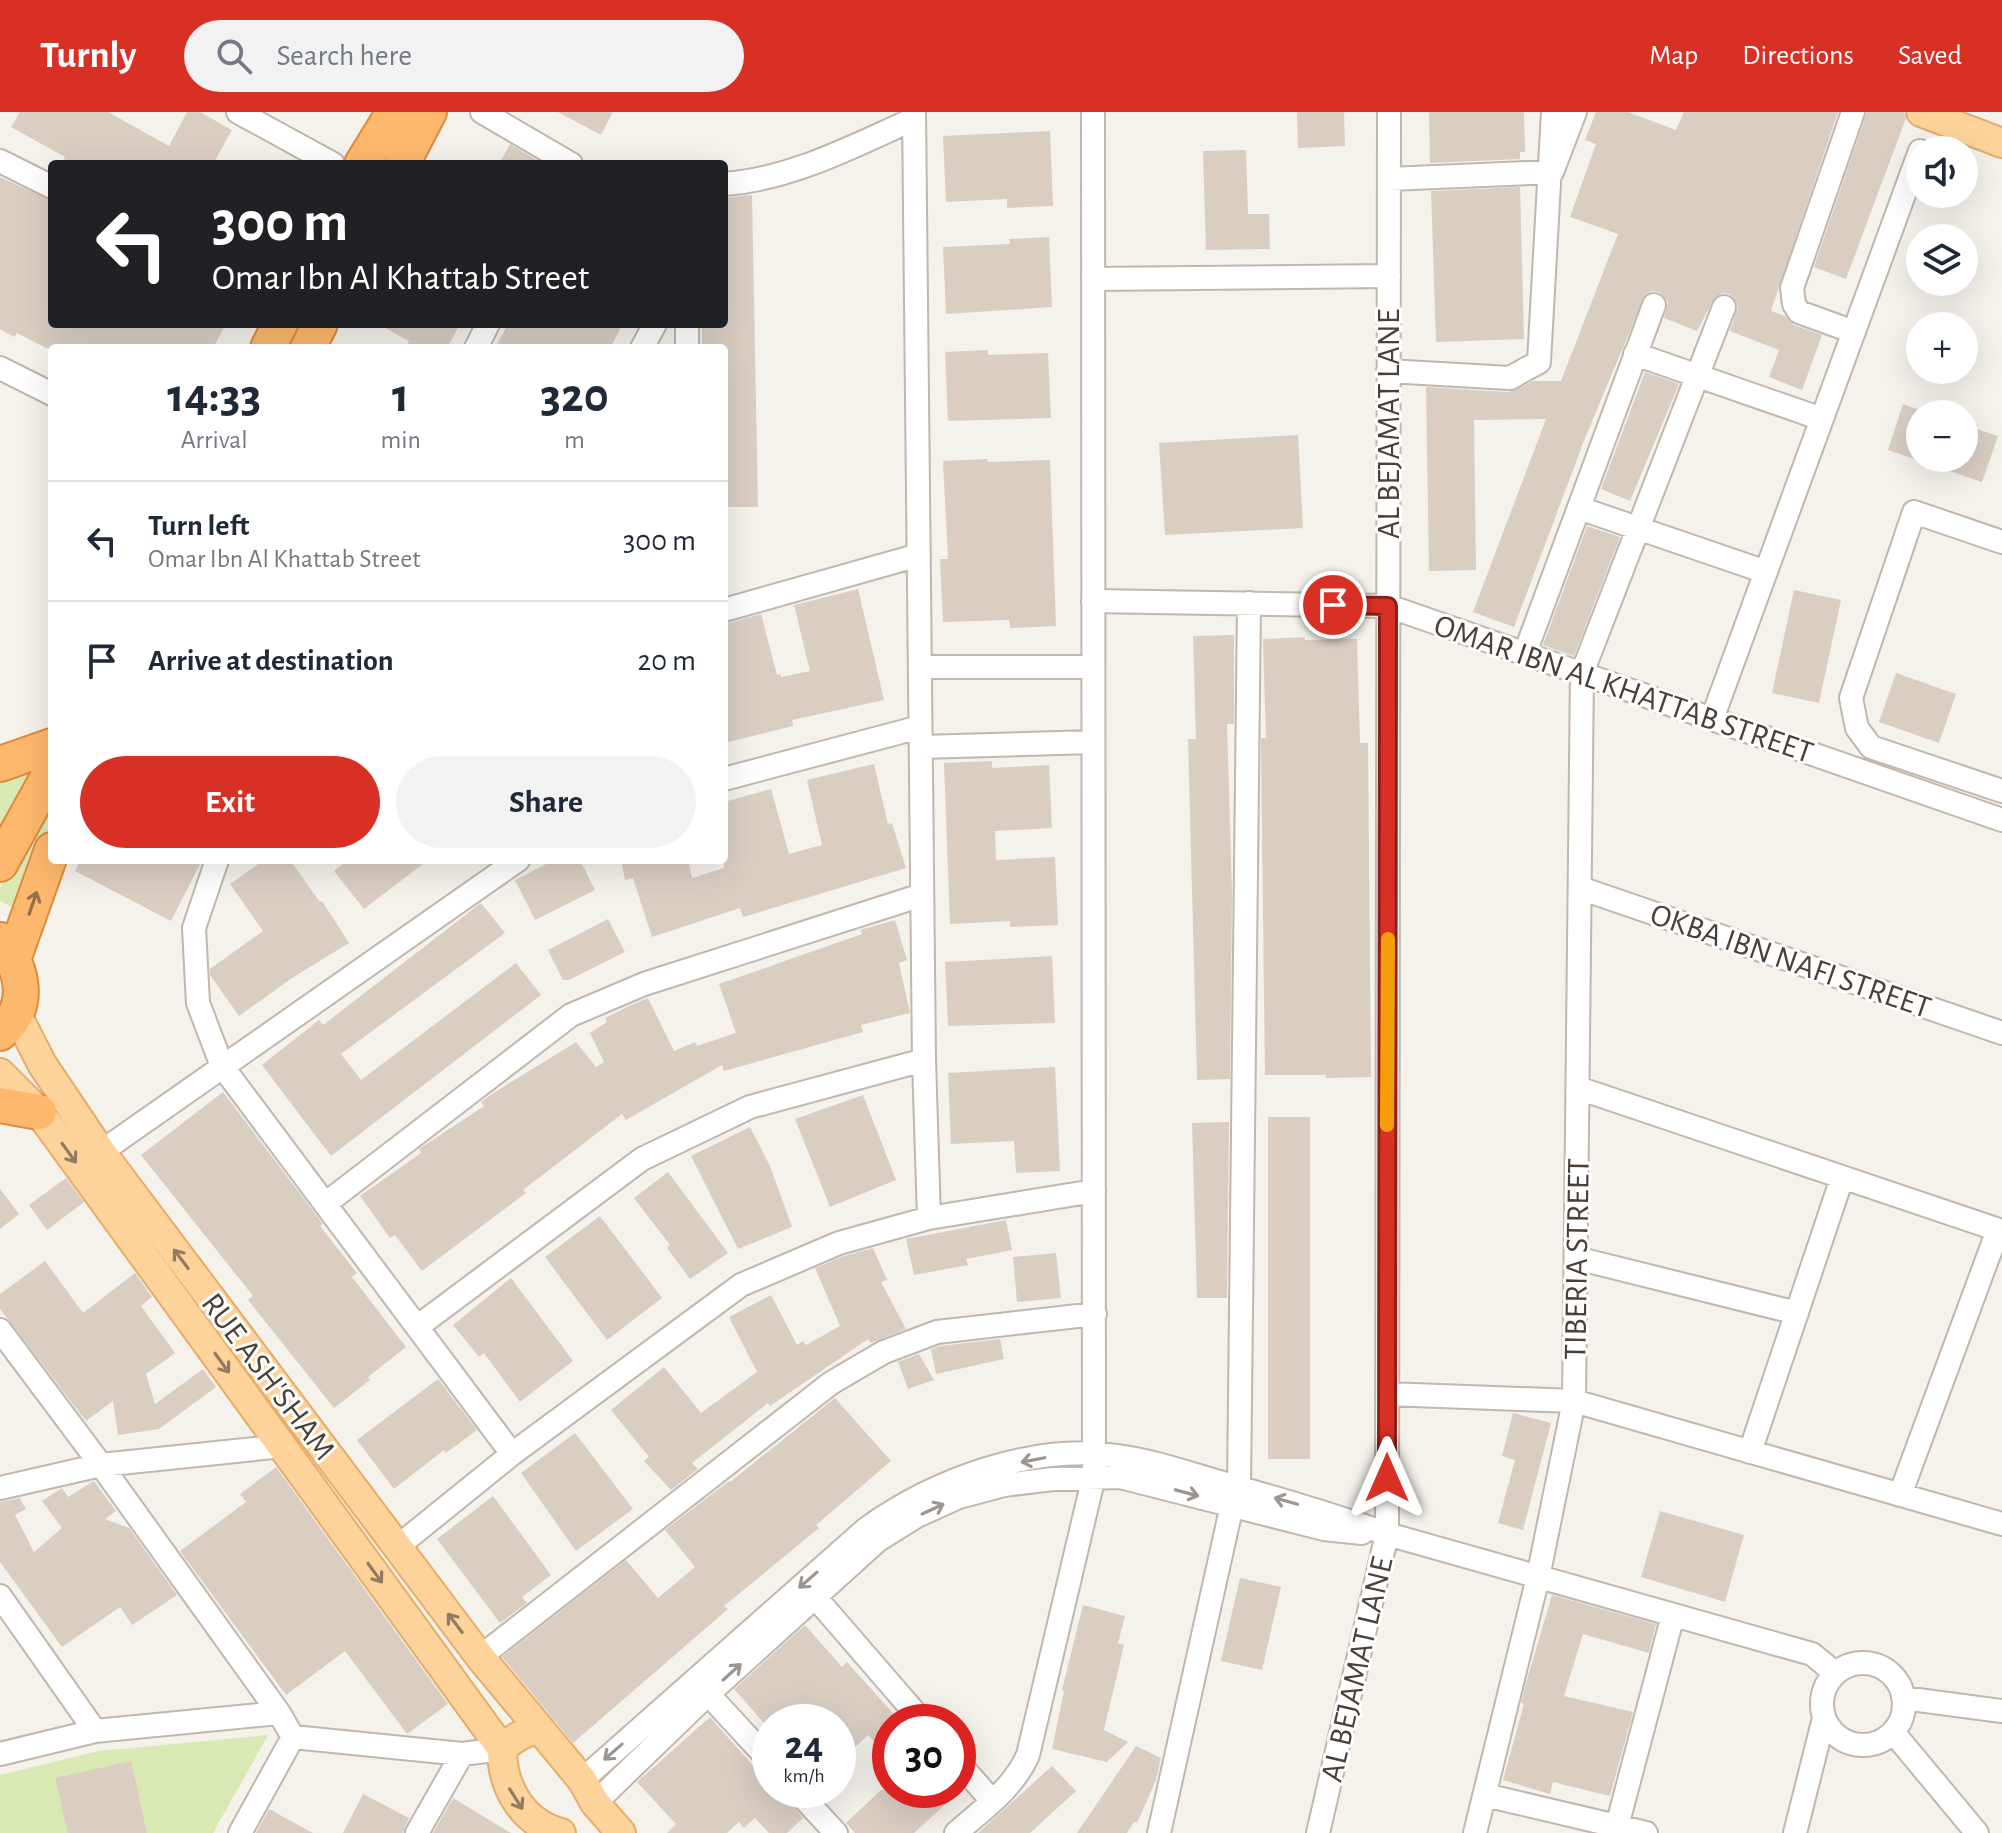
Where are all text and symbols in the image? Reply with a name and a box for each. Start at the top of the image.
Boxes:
search box [184,20,744,92]
icon: search [212,34,256,78]
text: Turnly [40,37,136,75]
text: Search here [276,41,412,71]
text: Map [1649,42,1698,70]
text: Directions [1742,42,1854,70]
text: Saved [1898,42,1962,70]
map controls [1906,136,1978,472]
button: sound [1906,136,1978,208]
icon: left [80,192,184,296]
text: 300 m [212,195,348,251]
button: layers [1906,224,1978,296]
text: Omar Ibn Al Khattab Street [212,260,589,296]
street label: AL BEJAMAT LANE [1373,309,1405,539]
button: + [1906,312,1978,384]
text: 14:33 [167,373,261,421]
text: 1 [392,373,409,421]
text: 320 [540,373,609,421]
button: − [1906,400,1978,472]
text: Arrival [181,427,248,453]
text: min [380,427,421,453]
text: m [564,427,585,453]
text: Turn left [148,511,249,541]
icon: left [80,519,124,563]
text: 300 m [623,526,696,556]
text: Omar Ibn Al Khattab Street [148,546,420,572]
pin [1299,571,1367,639]
icon: arrive [1311,583,1355,627]
street label: OMAR IBN AL KHATTAB STREET [1430,609,1818,769]
icon: arrive [80,639,124,683]
text: Arrive at destination [148,646,394,676]
text: 20 m [638,646,696,676]
button: Exit [80,756,380,848]
button: Share [396,756,696,848]
one-way arrow [26,891,41,916]
street label: OKBA IBN NAFI STREET [1646,898,1935,1024]
one-way arrow [60,1142,77,1163]
street label: TIBERIA STREET [1559,1158,1595,1360]
one-way arrow [173,1249,190,1270]
street label: RUE ASH'SHAM [195,1287,341,1466]
one-way arrow [214,1351,231,1373]
position arrow [1345,1436,1429,1520]
one-way arrow [1021,1453,1046,1468]
one-way arrow [1173,1486,1199,1501]
one-way arrow [1274,1492,1300,1507]
one-way arrow [920,1500,945,1515]
street label: AL BEJAMAT LANE [1315,1553,1398,1785]
one-way arrow [366,1562,383,1583]
one-way arrow [799,1571,819,1589]
one-way arrow [447,1613,463,1635]
one-way arrow [722,1663,742,1681]
speed limit sign: 30 [872,1704,976,1808]
text: 24 [785,1726,823,1766]
one-way arrow [604,1743,624,1761]
text: km/h [783,1766,825,1786]
one-way arrow [508,1787,524,1809]

